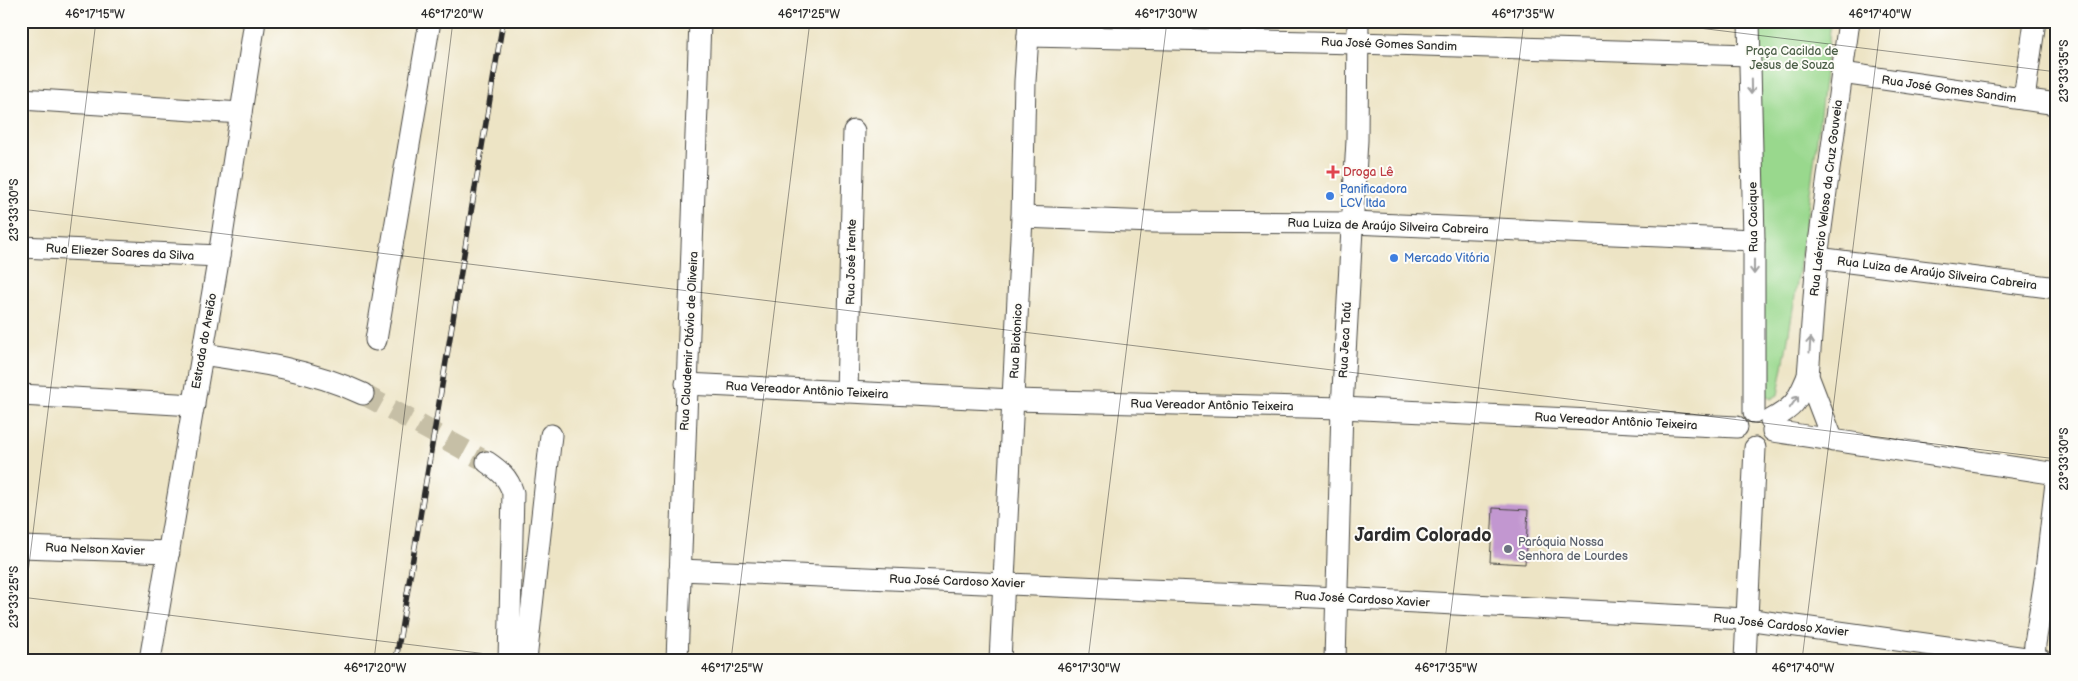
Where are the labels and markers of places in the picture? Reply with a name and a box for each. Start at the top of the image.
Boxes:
place label: Droga Lê [1343,165,1393,180]
marker: Droga Lê [1327,166,1339,178]
place label: Panificadora LCV ltda [1340,182,1407,211]
marker: Panificadora LCV ltda [1324,190,1336,202]
place label: Mercado Vitória [1404,251,1490,266]
marker: Mercado Vitória [1388,252,1400,264]
place label: Paróquia Nossa Senhora de Lourdes [1518,535,1628,564]
marker: Paróquia Nossa Senhora de Lourdes [1502,543,1514,555]

